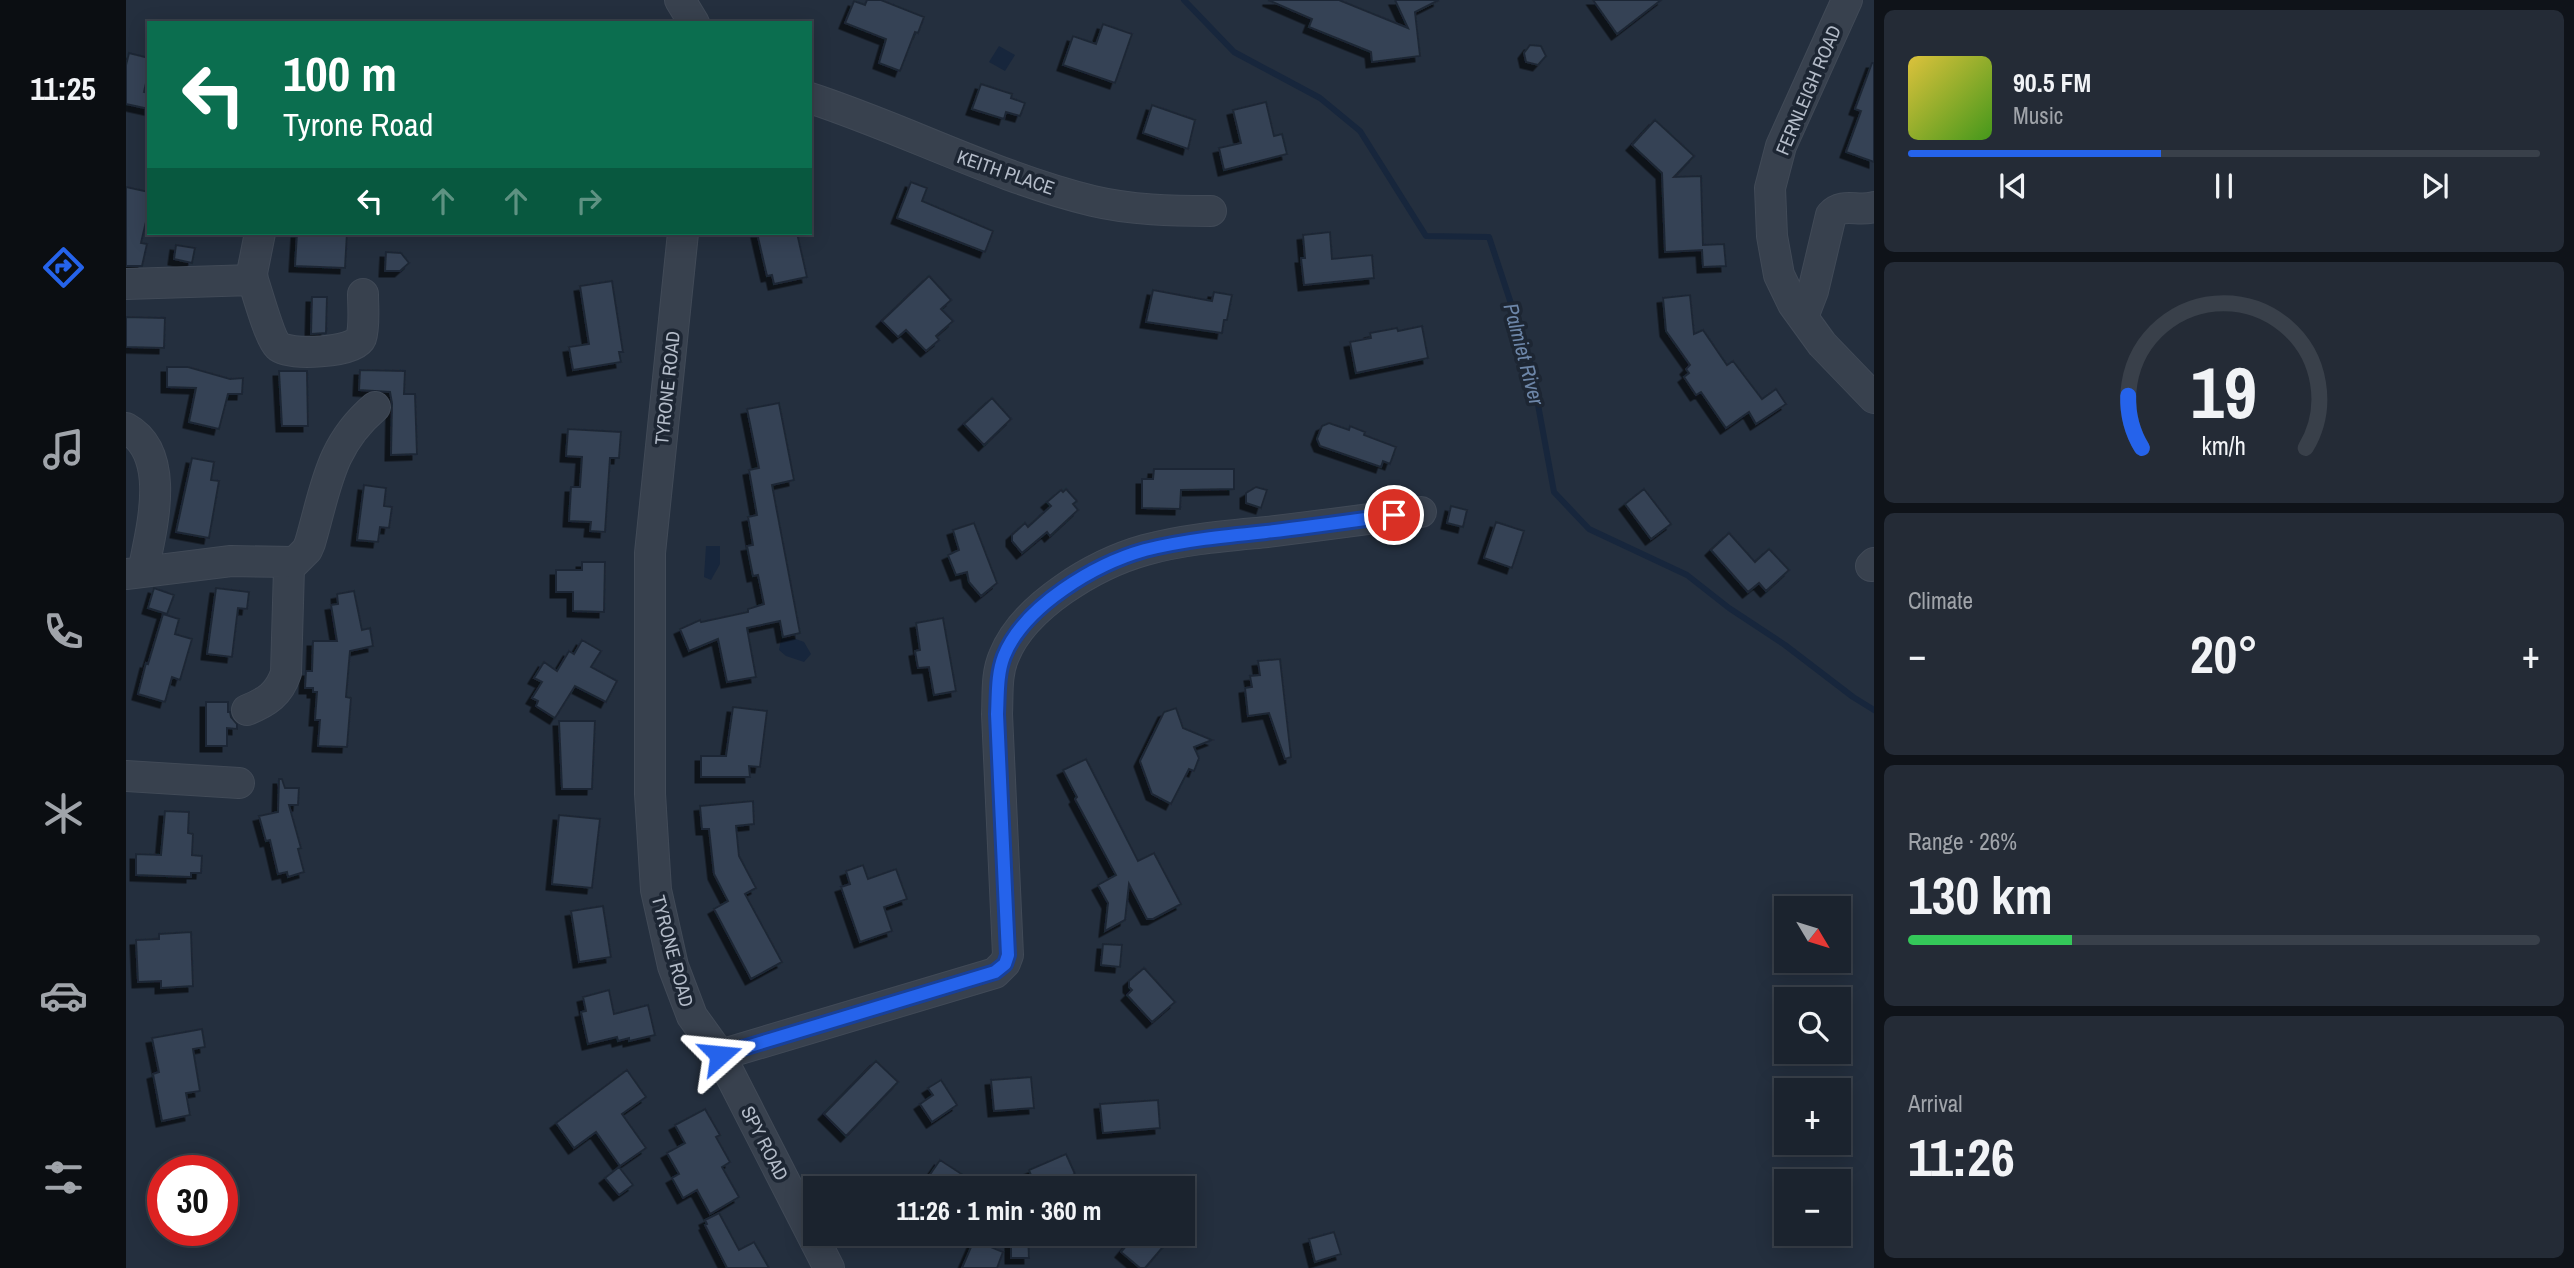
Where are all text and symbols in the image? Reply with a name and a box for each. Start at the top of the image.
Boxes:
street label: FERNLEIGH ROAD [1769,21,1847,159]
text: 100 m [283,40,397,106]
icon: left [168,49,259,140]
text: 90.5 FM [2013,65,2091,100]
text: 11:25 [30,67,96,110]
text: Music [2013,100,2063,131]
text: Tyrone Road [283,103,433,146]
street label: KEITH PLACE [954,143,1058,201]
icon: previous [1994,167,2032,205]
icon: pause [2205,167,2243,205]
icon: next [2416,167,2454,205]
icon: left [351,182,389,220]
icon: ahead [424,182,462,220]
icon: ahead [497,182,535,220]
icon: right [570,182,608,220]
icon: directions [39,243,88,292]
water label: Palmiet River [1496,300,1552,409]
street label: TYRONE ROAD [648,330,686,446]
text: 19 [2191,344,2257,442]
icon: music [39,425,88,474]
text: km/h [2202,429,2246,463]
pin [1364,485,1424,545]
icon: arrive [1375,496,1413,534]
text: Climate [1908,585,1973,616]
icon: phone [39,607,88,656]
text: 20° [2190,619,2258,689]
text: − [1908,629,1926,680]
text: + [2522,629,2540,680]
icon: climate [39,789,88,838]
text: Range · 26% [1908,826,2017,857]
text: 130 km [1908,860,2053,930]
street label: TYRONE ROAD [646,892,700,1010]
north arrow [1774,896,1852,973]
map controls [1774,896,1851,1246]
icon: car [39,971,88,1020]
button: search [1774,987,1851,1064]
position arrow [683,1018,757,1092]
button: + [1774,1078,1851,1155]
text: Arrival [1908,1088,1963,1119]
street label: SPY ROAD [735,1101,795,1185]
text: 11:26 [1908,1122,2015,1192]
icon: filters [39,1153,88,1202]
speed limit sign: 30 [147,1155,238,1246]
button: − [1774,1169,1851,1246]
text: 11:26 · 1 min · 360 m [896,1193,1102,1228]

